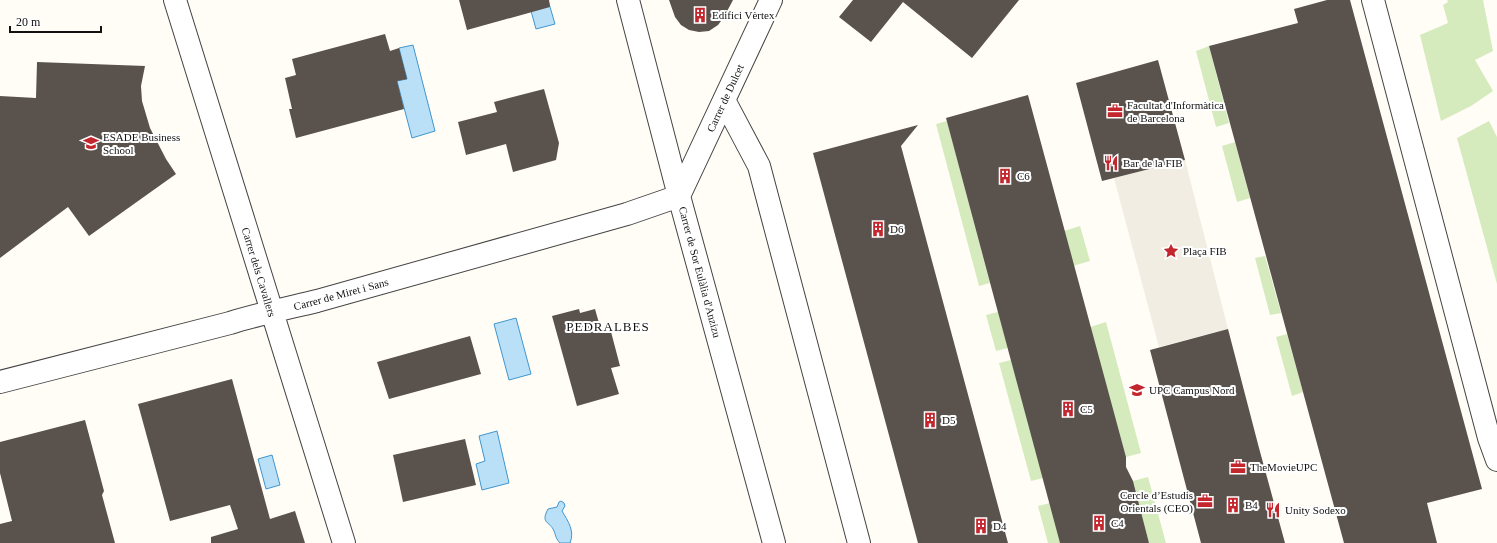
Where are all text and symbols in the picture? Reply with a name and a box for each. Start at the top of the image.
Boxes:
building icon: Edifici Vèrtex [691,6,709,24]
scale bar [10,8,101,34]
place label: Edifici Vèrtex [712,9,775,21]
text: 20 m [16,15,41,29]
street label: Carrer de Dulcet [704,62,746,134]
place label: Facultat d'Informàtica de Barcelona [1127,99,1224,124]
office icon: Facultat d'Informàtica de Barcelona [1106,102,1124,120]
place label: ESADE Business School [103,131,180,156]
school or university icon: ESADE Business School [82,134,100,152]
restaurant icon: Bar de la FIB [1102,154,1120,172]
place label: Bar de la FIB [1123,157,1183,169]
building icon: C6 [996,167,1014,185]
place label: C6 [1017,170,1030,182]
street label: Carrer de Sor Eulàlia d'Anzizu [677,205,723,339]
building icon: D6 [869,220,887,238]
place label: D6 [890,223,904,235]
street label: Carrer dels Cavallers [240,226,278,318]
place icon: Plaça FIB [1162,242,1180,260]
place label: Plaça FIB [1183,245,1227,257]
street label: Carrer de Miret i Sans [292,276,390,312]
district label: PEDRALBES [566,319,650,334]
school or university icon: UPC Campus Nord [1128,381,1146,399]
place label: UPC Campus Nord [1149,384,1235,396]
building icon: C5 [1059,400,1077,418]
place label: C5 [1080,403,1093,415]
building icon: D5 [921,411,939,429]
place label: D5 [942,414,956,426]
office icon: TheMovieUPC [1229,458,1247,476]
place label: TheMovieUPC [1250,461,1317,473]
place label: Cercle d’Estudis Orientals (CEO) [1120,489,1193,515]
office icon: Cercle d’Estudis Orientals (CEO) [1196,492,1214,510]
building icon: B4 [1224,496,1242,514]
place label: B4 [1245,499,1258,511]
restaurant icon: Unity Sodexo [1264,501,1282,519]
place label: Unity Sodexo [1285,504,1346,516]
building icon: C4 [1090,514,1108,532]
building icon: D4 [972,517,990,535]
place label: C4 [1111,517,1124,529]
place label: D4 [993,520,1007,532]

